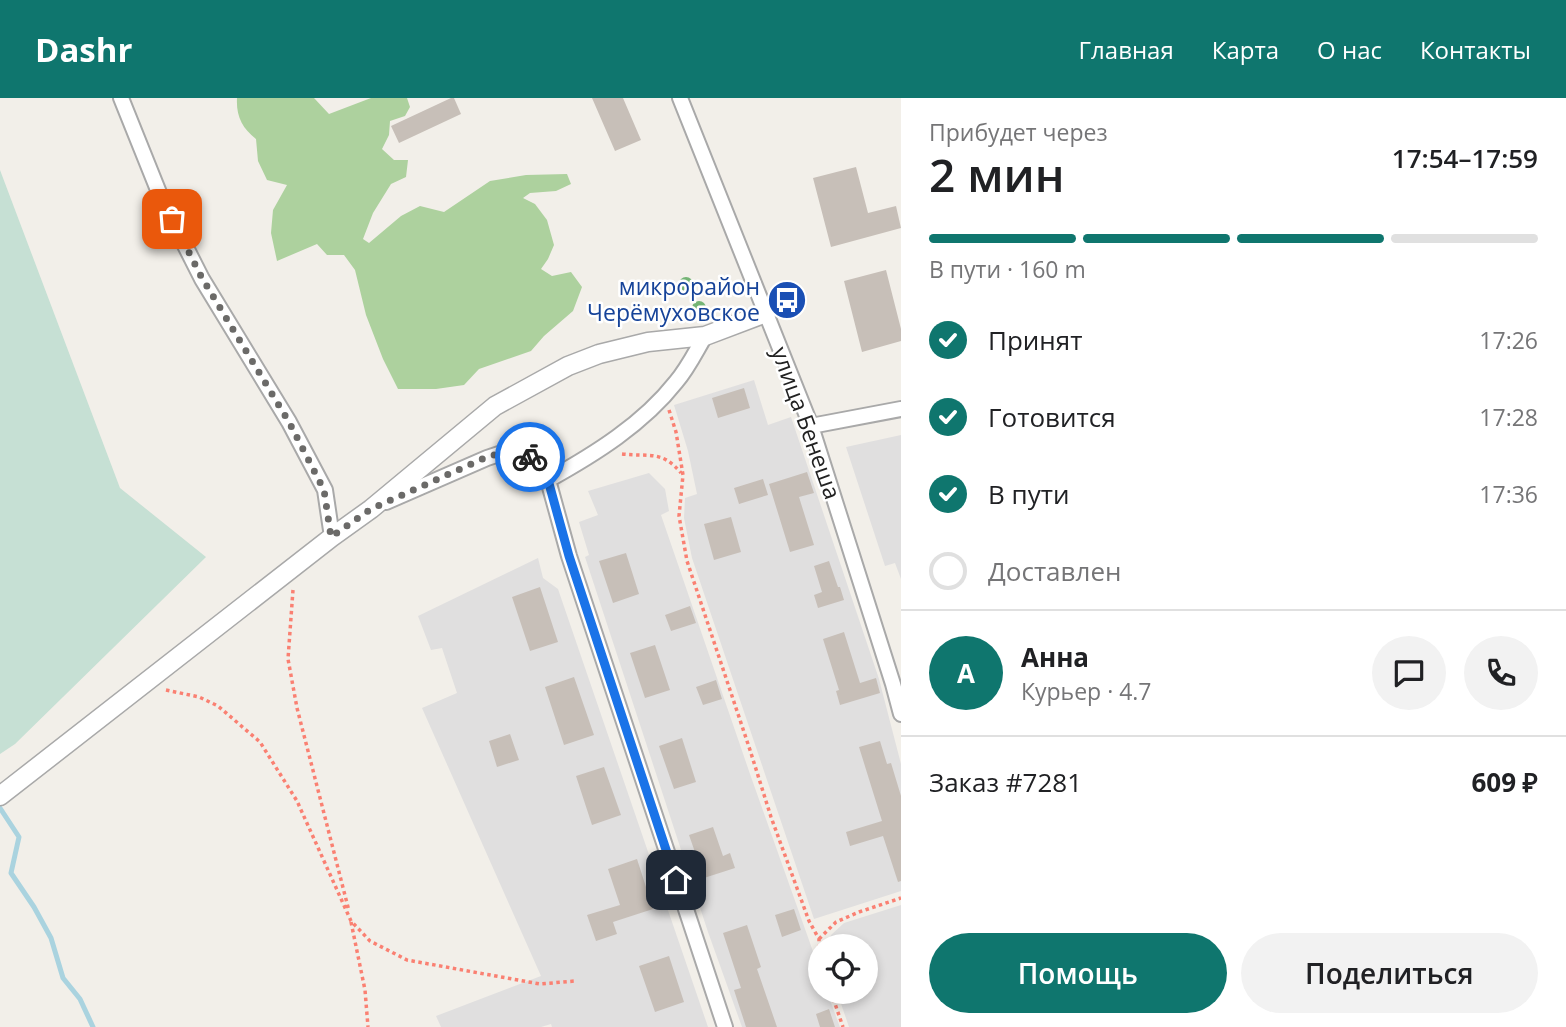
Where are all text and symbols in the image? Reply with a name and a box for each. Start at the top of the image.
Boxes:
text: Dashr [35,27,132,72]
text: Главная [1079,33,1174,66]
text: Карта [1212,33,1279,66]
text: О нас [1317,33,1382,66]
text: Контакты [1420,33,1531,66]
text: Прибудет через [929,116,1108,148]
text: 17:54–17:59 [1392,140,1538,176]
text: 2 мин [929,143,1065,205]
pin [142,189,202,249]
icon: bag [153,200,191,238]
text: В пути · 160 m [929,253,1086,285]
place label: микрорайон Черёмуховское [587,270,760,328]
bus stop icon: микрорайон Черёмуховское [766,279,808,321]
icon: check [929,321,967,359]
text: Принят [988,322,1082,358]
text: 17:26 [1479,324,1538,356]
street label: улица Бенеша [765,342,849,503]
icon: check [929,398,967,436]
text: Готовится [988,399,1116,435]
text: 17:28 [1479,401,1538,433]
courier [495,422,565,492]
icon: bike [511,438,549,476]
icon: check [929,475,967,513]
text: В пути [988,476,1069,512]
text: 17:36 [1479,478,1538,510]
text: Доставлен [988,553,1121,589]
button: chat [1372,636,1446,710]
button: phone [1464,636,1538,710]
text: Анна [1021,639,1089,675]
text: А [957,655,975,691]
text: Курьер · 4.7 [1021,675,1152,707]
text: Заказ #7281 [929,764,1082,800]
text: 609 ₽ [1472,764,1538,800]
pin [646,850,706,910]
icon: home [657,861,695,899]
button: Помощь [929,933,1227,1013]
button: Поделиться [1241,933,1538,1013]
map controls [808,934,878,1004]
button: locate [808,934,878,1004]

